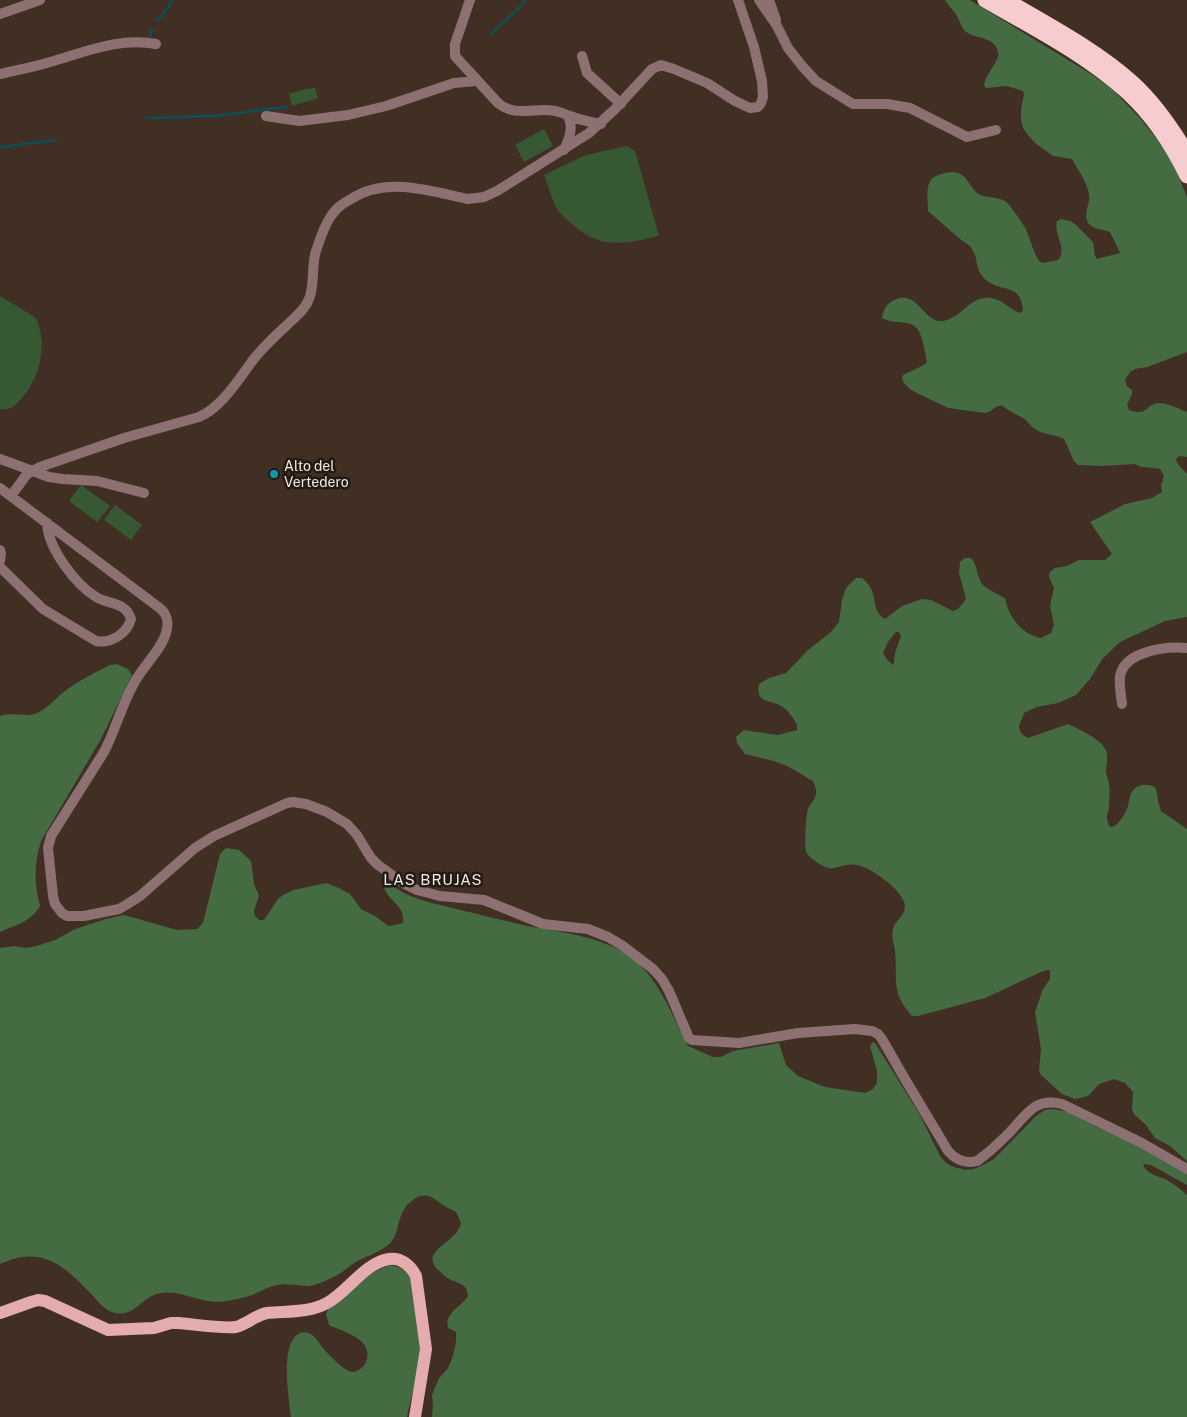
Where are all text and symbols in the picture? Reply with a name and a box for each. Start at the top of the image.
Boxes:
place label: Alto del Vertedero [284,458,349,490]
marker: Alto del Vertedero [268,468,280,480]
district label: LAS BRUJAS [383,871,483,888]

